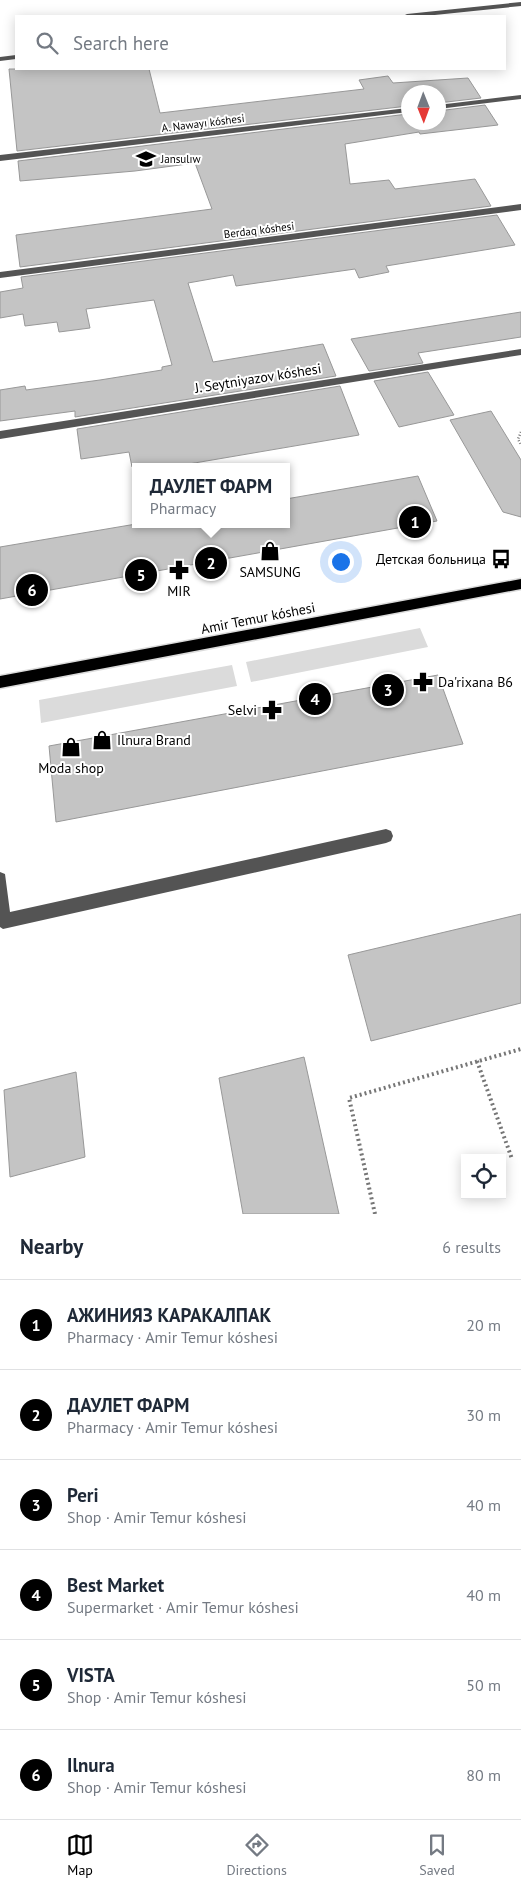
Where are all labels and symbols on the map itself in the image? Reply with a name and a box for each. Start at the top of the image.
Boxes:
north arrow [401,85,446,130]
street label: A. Nawayı kóshesi [161,111,245,135]
school or university icon: Jansulıw [135,148,157,170]
place label: Jansulıw [160,152,200,166]
street label: Berdaq kóshesi [223,219,295,241]
street label: J. Seytniyazov kóshesi [192,359,323,397]
pin: 1 [399,503,431,541]
shop icon: SAMSUNG [259,540,281,562]
pin: 2 [195,544,227,582]
bus stop icon: Детская больница [490,548,512,570]
your location [328,549,354,575]
place label: Детская больница [376,550,486,568]
pin: 5 [125,556,157,594]
pharmacy icon: MIR [168,559,190,581]
place label: SAMSUNG [239,563,301,581]
pin: 6 [16,571,48,609]
place label: MIR [167,582,191,600]
street label: Amir Temur kóshesi [199,598,317,638]
pin: 3 [372,671,404,709]
pharmacy icon: Da'rixana B6 [412,671,434,693]
place label: Da'rixana B6 [438,673,513,691]
pin: 4 [299,680,331,718]
pharmacy icon: Selvi [261,699,283,721]
place label: Selvi [228,701,257,719]
shop icon: Ilnura Brand [91,729,113,751]
place label: Ilnura Brand [117,731,191,749]
shop icon: Moda shop [60,736,82,758]
place label: Moda shop [38,759,104,777]

